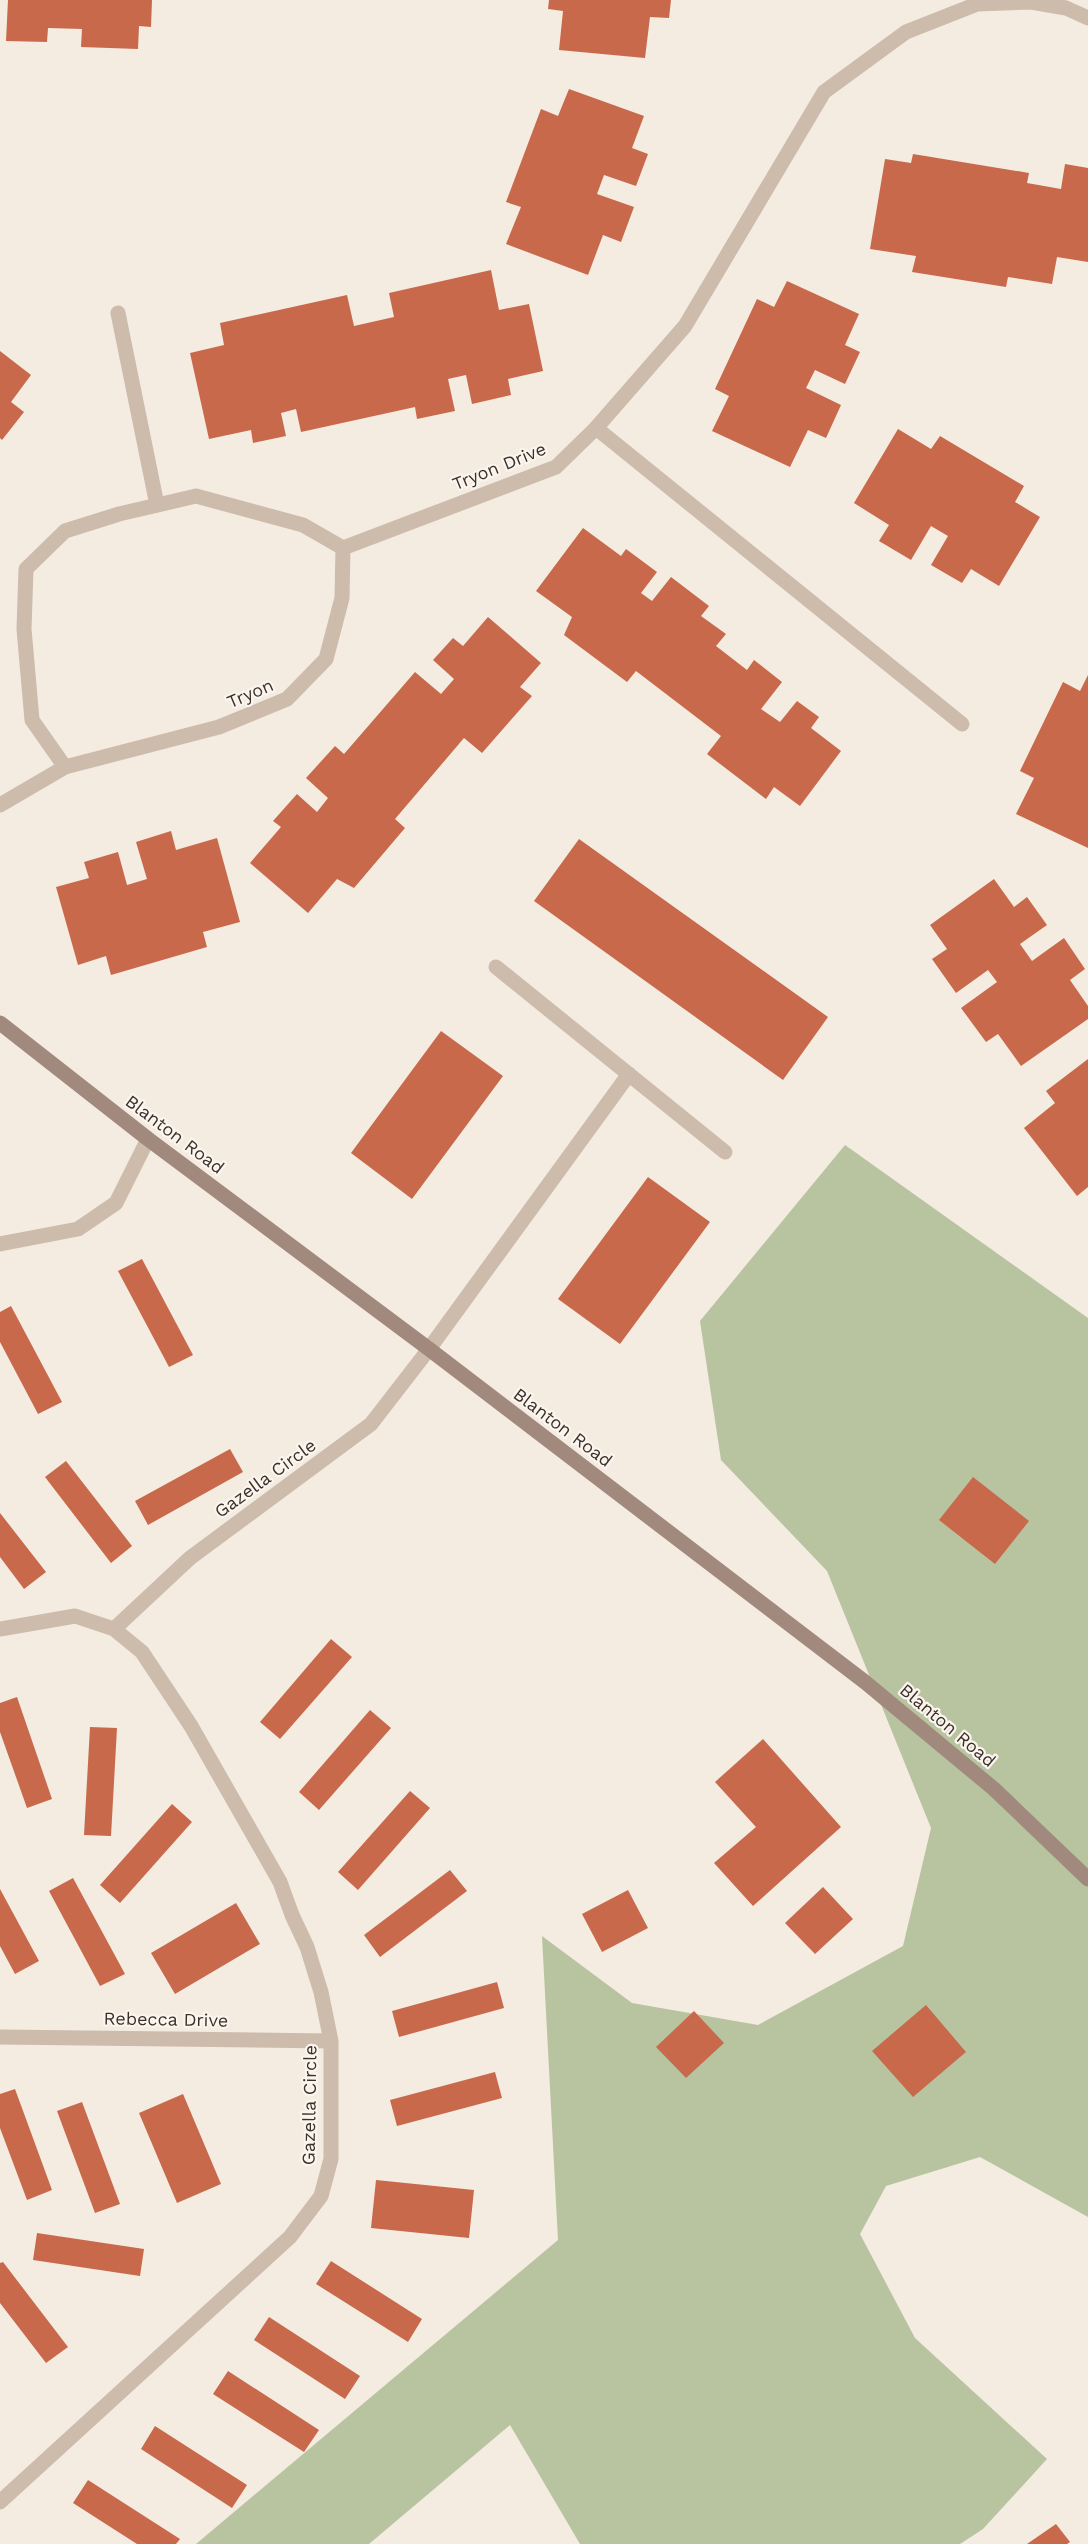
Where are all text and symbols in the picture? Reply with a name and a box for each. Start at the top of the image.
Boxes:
street label: Tryon Drive [449,438,549,494]
street label: Tryon [224,674,276,712]
street label: Blanton Road [122,1090,228,1178]
street label: Blanton Road [510,1383,616,1471]
street label: Gazella Circle [210,1434,320,1522]
street label: Blanton Road [896,1679,1000,1771]
street label: Rebecca Drive [104,2007,228,2031]
street label: Gazella Circle [297,2045,321,2165]

